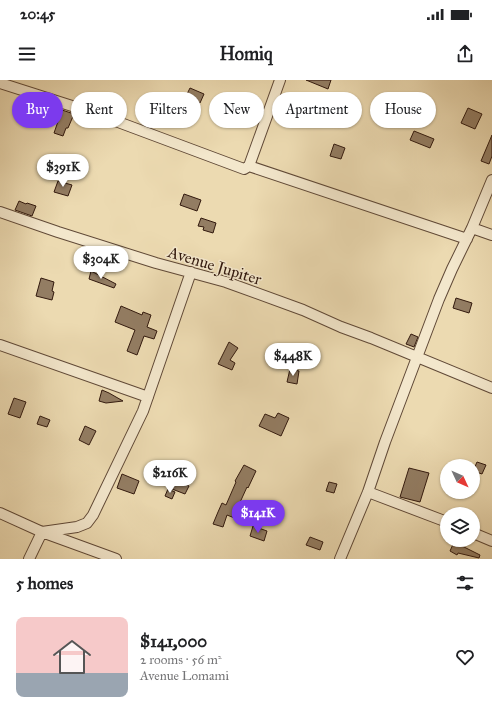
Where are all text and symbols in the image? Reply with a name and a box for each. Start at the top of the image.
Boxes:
text: 20:45 [20,5,55,23]
icon: menu [16,43,38,65]
text: Homiq [219,43,273,65]
icon: share [454,43,476,65]
chip: Buy [12,92,63,128]
chip: Rent [71,92,127,128]
chip: Filters [135,92,201,128]
chip: New [209,92,264,128]
chip: Apartment [272,92,362,128]
chip: House [370,92,436,128]
pin: $391K [35,154,91,188]
text: $391K [46,159,80,175]
street label: Avenue Jupiter [165,242,264,290]
pin: $304K [73,246,129,280]
text: $304K [82,251,120,267]
pin: $448K [265,343,321,377]
text: $448K [274,348,312,364]
north arrow [440,459,480,499]
map controls [440,459,480,547]
pin: $216K [142,460,198,494]
text: $216K [152,465,188,481]
pin: $141K [230,500,286,534]
text: $141K [241,505,275,521]
button: layers [440,507,480,547]
icon: filters [454,572,476,594]
text: 5 homes [16,573,73,594]
text: $141,000 [140,631,207,652]
icon: home [48,633,96,681]
icon: heart [454,646,476,668]
text: 2 rooms · 56 m² [140,652,222,668]
text: Avenue Lomami [140,668,229,684]

